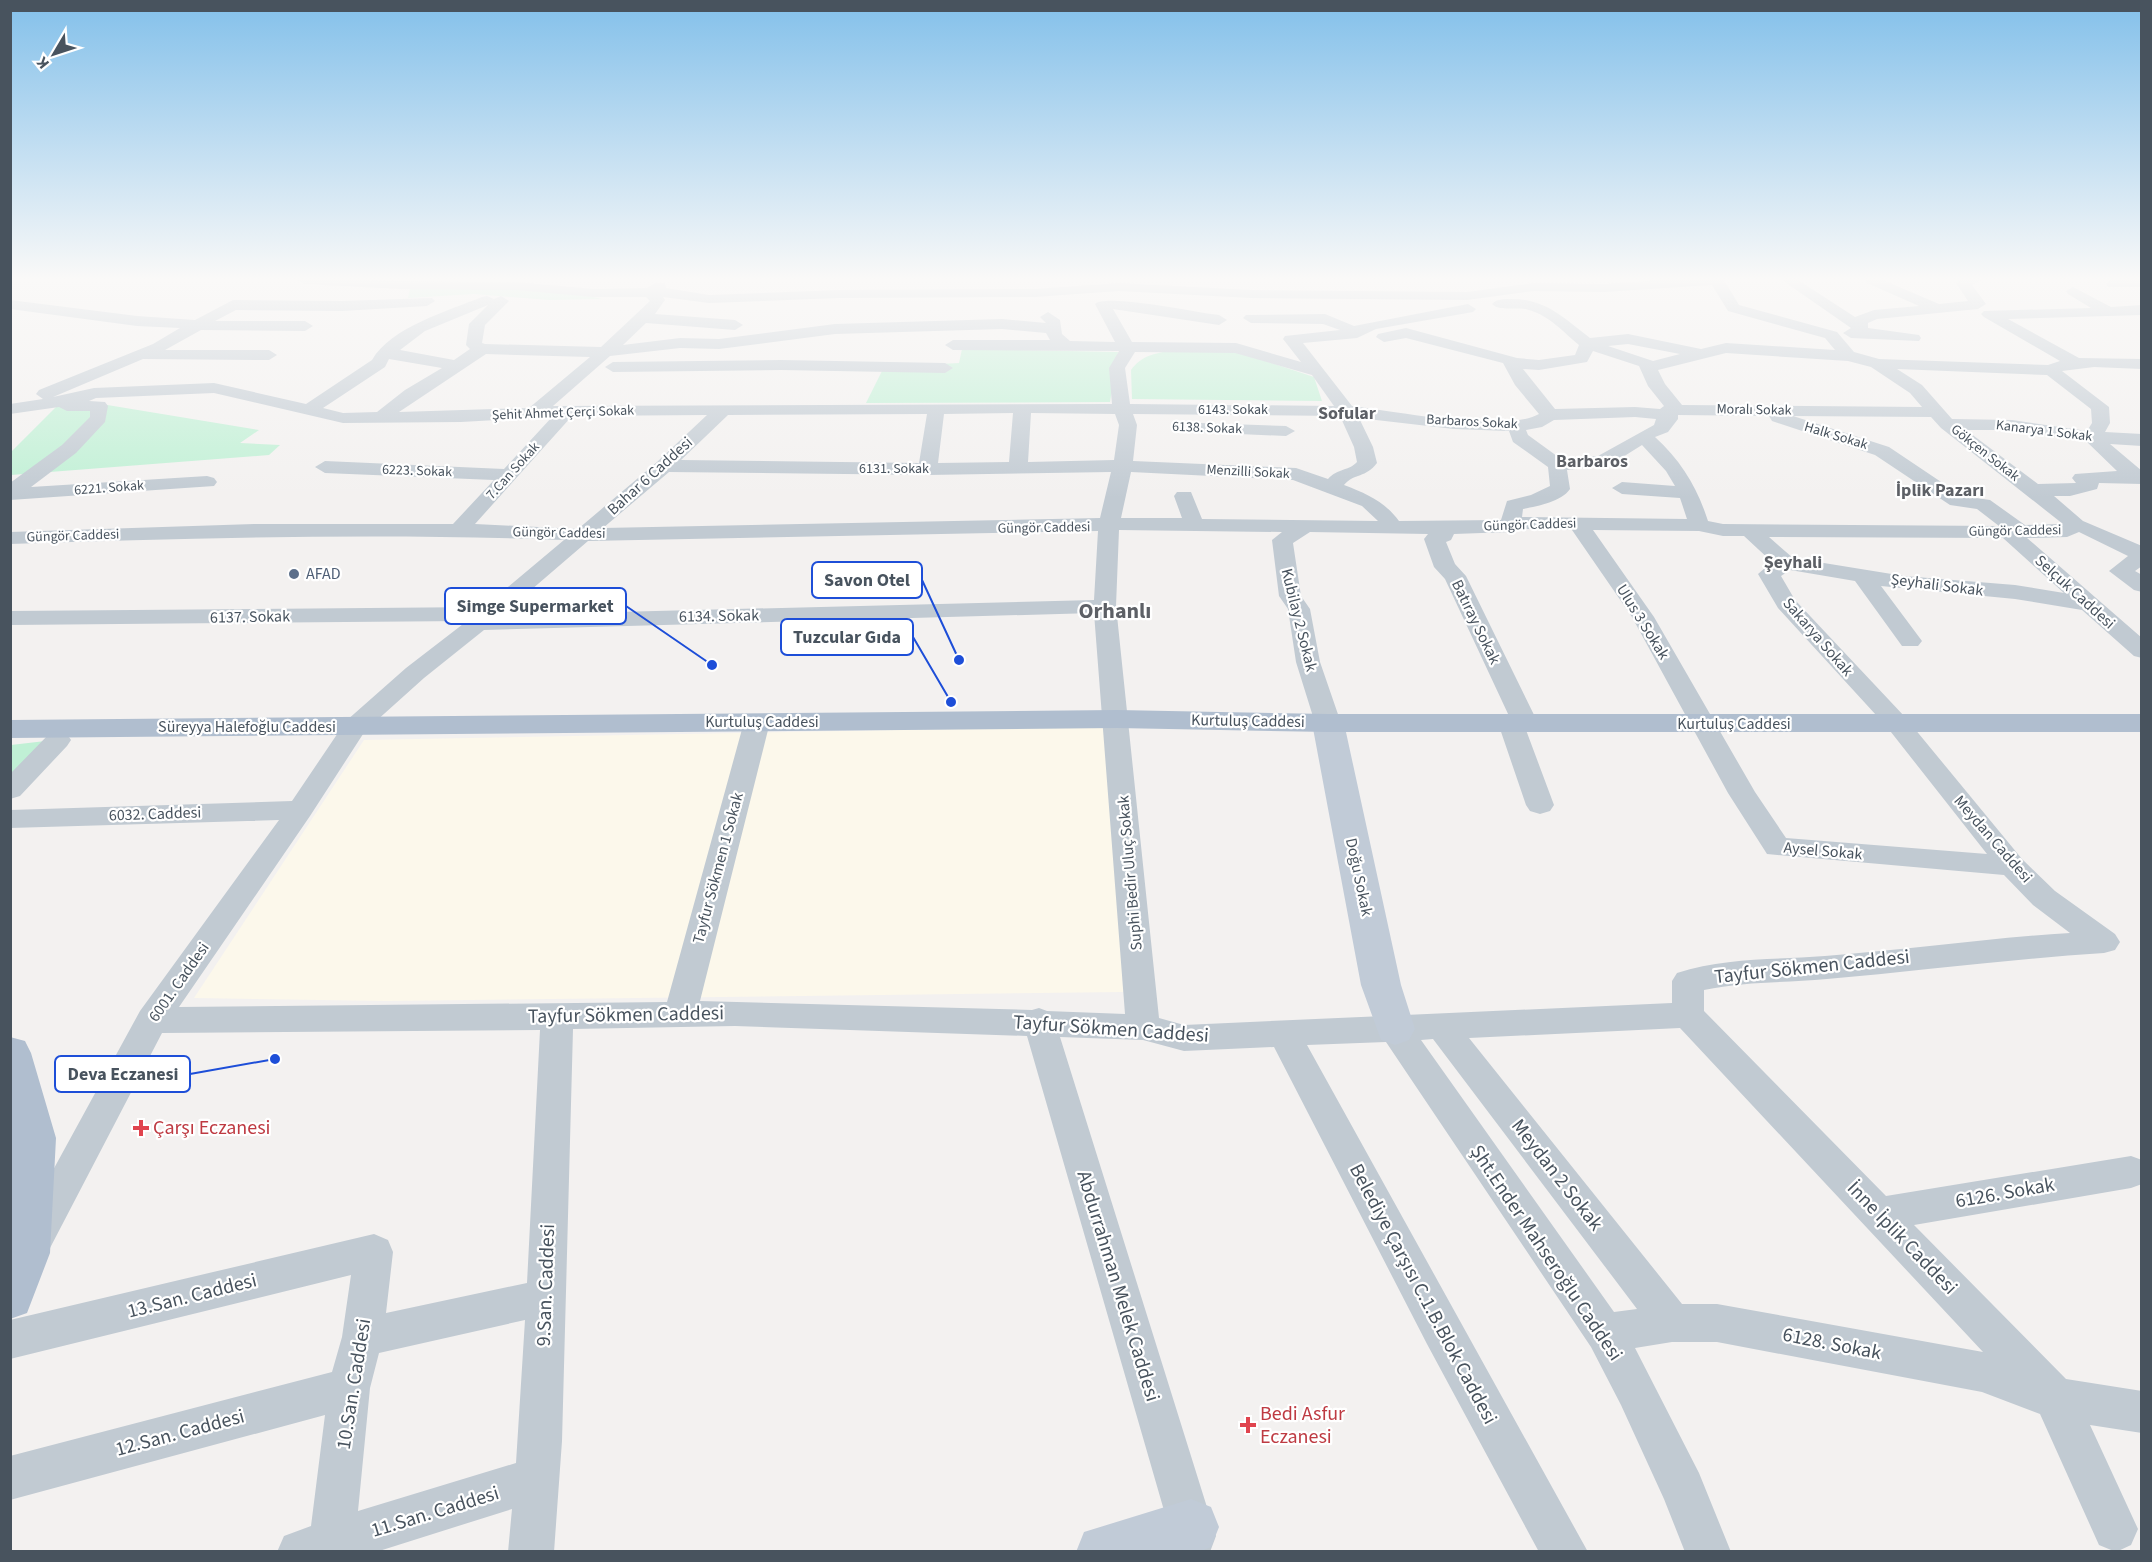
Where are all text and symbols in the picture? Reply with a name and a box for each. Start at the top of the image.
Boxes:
north arrow [24,24,84,84]
text: K [31,52,55,74]
street label: Moralı Sokak [1716,399,1792,421]
street label: 6143. Sokak [1198,400,1268,420]
street label: Şehit Ahmet Çerçi Sokak [492,401,635,425]
district label: Sofular [1318,401,1377,426]
street label: Barbaros Sokak [1426,410,1518,434]
street label: Kanarya 1 Sokak [1995,415,2093,447]
street label: 6138. Sokak [1172,417,1242,439]
street label: Halk Sokak [1802,417,1870,455]
street label: Gökçen Sokak [1946,420,2024,486]
street label: Bahar 6 Caddesi [603,432,697,520]
street label: 7.Can Sokak [482,438,544,504]
district label: Barbaros [1556,449,1628,474]
street label: 6131. Sokak [859,459,929,479]
street label: 6223. Sokak [382,460,452,482]
street label: Menzilli Sokak [1206,460,1290,484]
street label: 6221. Sokak [73,476,145,500]
district label: İplik Pazarı [1896,478,1984,503]
street label: Güngör Caddesi [1483,513,1577,537]
street label: Güngör Caddesi [997,517,1091,539]
street label: Güngör Caddesi [1968,520,2062,542]
street label: Güngör Caddesi [512,522,606,544]
street label: Güngör Caddesi [26,524,120,548]
district label: Şeyhali [1764,550,1822,575]
street label: Selçuk Caddesi [2030,550,2120,634]
callout: Savon Otel [812,562,922,598]
place label: AFAD [306,563,341,585]
street label: Kubilay 2 Sokak [1276,566,1322,674]
marker: AFAD [287,567,301,581]
text: Savon Otel [824,568,910,593]
street label: Şeyhali Sokak [1890,568,1985,602]
street label: Batıray Sokak [1446,576,1506,668]
street label: Ulus 3 Sokak [1611,580,1675,664]
callout: Simge Supermarket [445,588,626,624]
street label: Sakarya Sokak [1778,593,1858,681]
text: Simge Supermarket [456,594,614,619]
district label: Orhanlı [1079,595,1151,627]
street label: 6134. Sokak [679,604,759,628]
street label: 6137. Sokak [210,605,290,629]
callout: Tuzcular Gıda [781,619,913,655]
text: Tuzcular Gıda [793,625,901,650]
street label: Kurtuluş Caddesi [1191,709,1305,733]
street label: Kurtuluş Caddesi [705,711,819,733]
street label: Kurtuluş Caddesi [1677,713,1791,735]
street label: Süreyya Halefoğlu Caddesi [158,716,336,738]
street label: Tayfur Sökmen 1 Sokak [687,790,749,946]
street label: Meydan Caddesi [1949,790,2037,888]
street label: Suphi Bedir Uluç Sokak [1112,795,1148,951]
street label: 6032. Caddesi [108,801,202,827]
street label: Doğu Sokak [1340,836,1378,918]
street label: Aysel Sokak [1783,837,1863,865]
street label: 6001. Caddesi [143,938,215,1026]
street label: Tayfur Sökmen Caddesi [1713,943,1911,991]
street label: Tayfur Sökmen Caddesi [528,999,724,1031]
street label: Tayfur Sökmen Caddesi [1012,1008,1210,1050]
callout: Deva Eczanesi [55,1056,190,1092]
text: Deva Eczanesi [68,1062,178,1087]
street label: Meydan 2 Sokak [1504,1113,1610,1237]
place label: Çarşı Eczanesi [153,1114,270,1142]
marker: Çarşı Eczanesi [134,1121,148,1135]
street label: Şht.Ender Mahseroğlu Caddesi [1463,1139,1629,1367]
street label: Belediye Çarşısı C.1.B.Blok Caddesi [1342,1159,1504,1429]
street label: Abdurrahman Melek Caddesi [1070,1167,1166,1405]
street label: 6126. Sokak [1953,1171,2057,1215]
street label: İnne İplik Caddesi [1840,1175,1964,1301]
street label: 9.San. Caddesi [530,1223,562,1347]
street label: 13.San. Caddesi [124,1266,260,1326]
street label: 10.San. Caddesi [330,1316,378,1452]
street label: 6128. Sokak [1780,1321,1884,1367]
place label: Bedi Asfur Eczanesi [1260,1400,1345,1451]
street label: 12.San. Caddesi [112,1402,248,1464]
marker: Bedi Asfur Eczanesi [1241,1418,1255,1432]
street label: 11.San. Caddesi [368,1479,502,1545]

